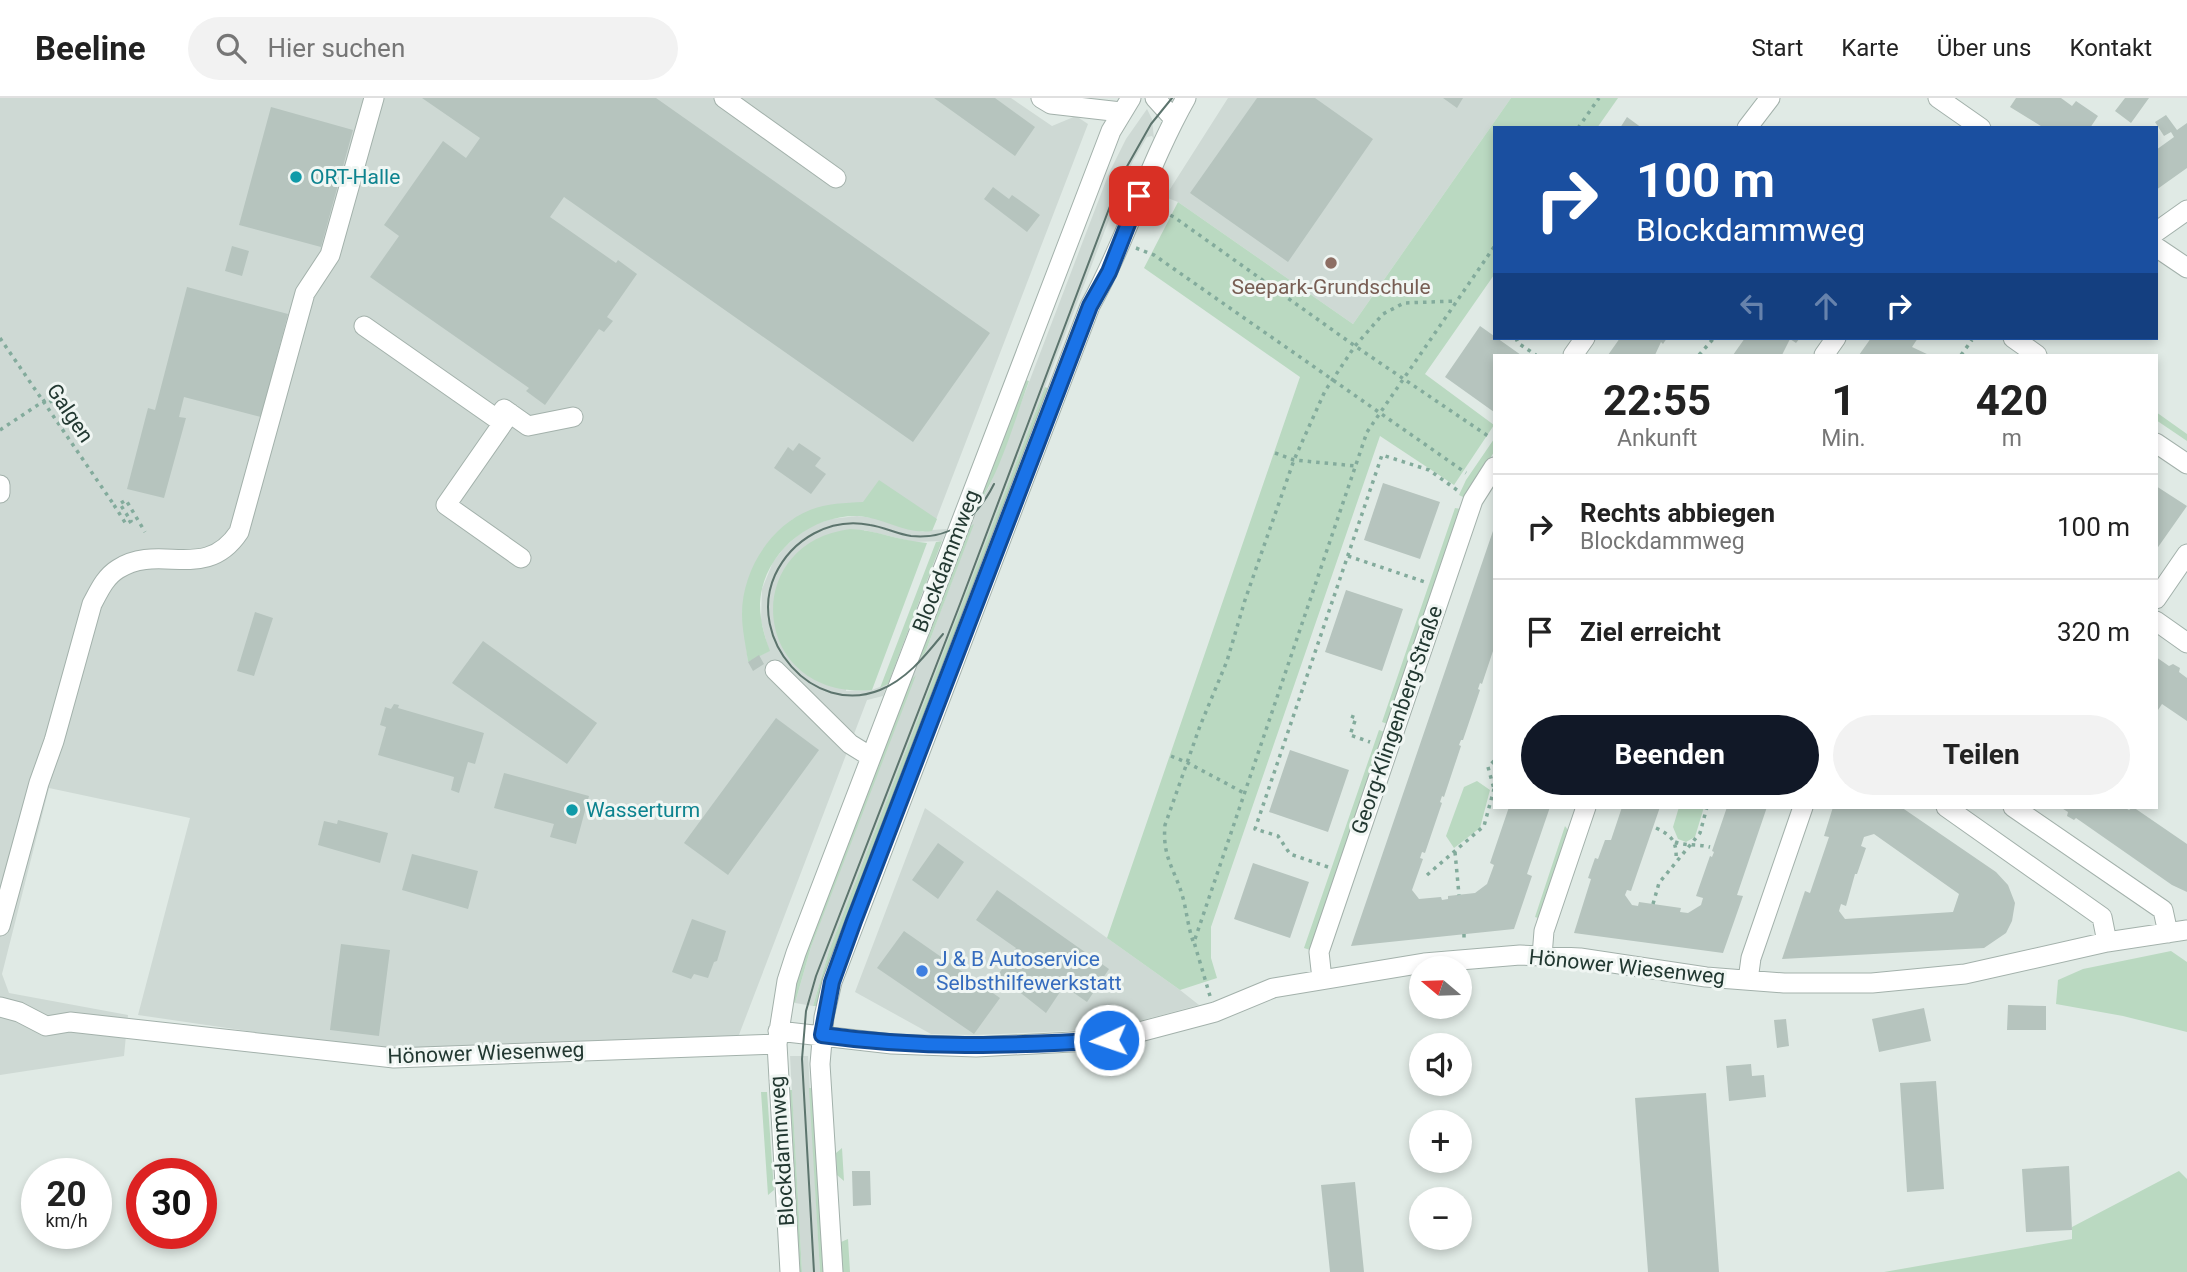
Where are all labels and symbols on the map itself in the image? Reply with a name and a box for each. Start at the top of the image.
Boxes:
place label: ORT-Halle [310,165,400,189]
pin [1109,166,1169,226]
marker: ORT-Halle [288,169,304,185]
marker: Seepark-Grundschule [1323,255,1339,271]
place label: Seepark-Grundschule [1231,275,1431,299]
street label: Galgen [42,379,98,447]
street label: Blockdammweg [908,486,984,636]
street label: Georg-Klingenberg-Straße [1347,603,1447,837]
place label: Wasserturm [586,798,700,822]
marker: Wasserturm [564,802,580,818]
street label: Hönower Wiesenweg [1528,945,1726,989]
place label: J & B Autoservice Selbsthilfewerkstatt [936,947,1122,995]
north arrow [1409,956,1472,1018]
marker: J & B Autoservice Selbsthilfewerkstatt [914,963,930,979]
position arrow [1072,1003,1146,1077]
street label: Hönower Wiesenweg [387,1038,585,1068]
street label: Blockdammweg [765,1075,799,1227]
speed limit sign: 30 [126,1158,217,1249]

